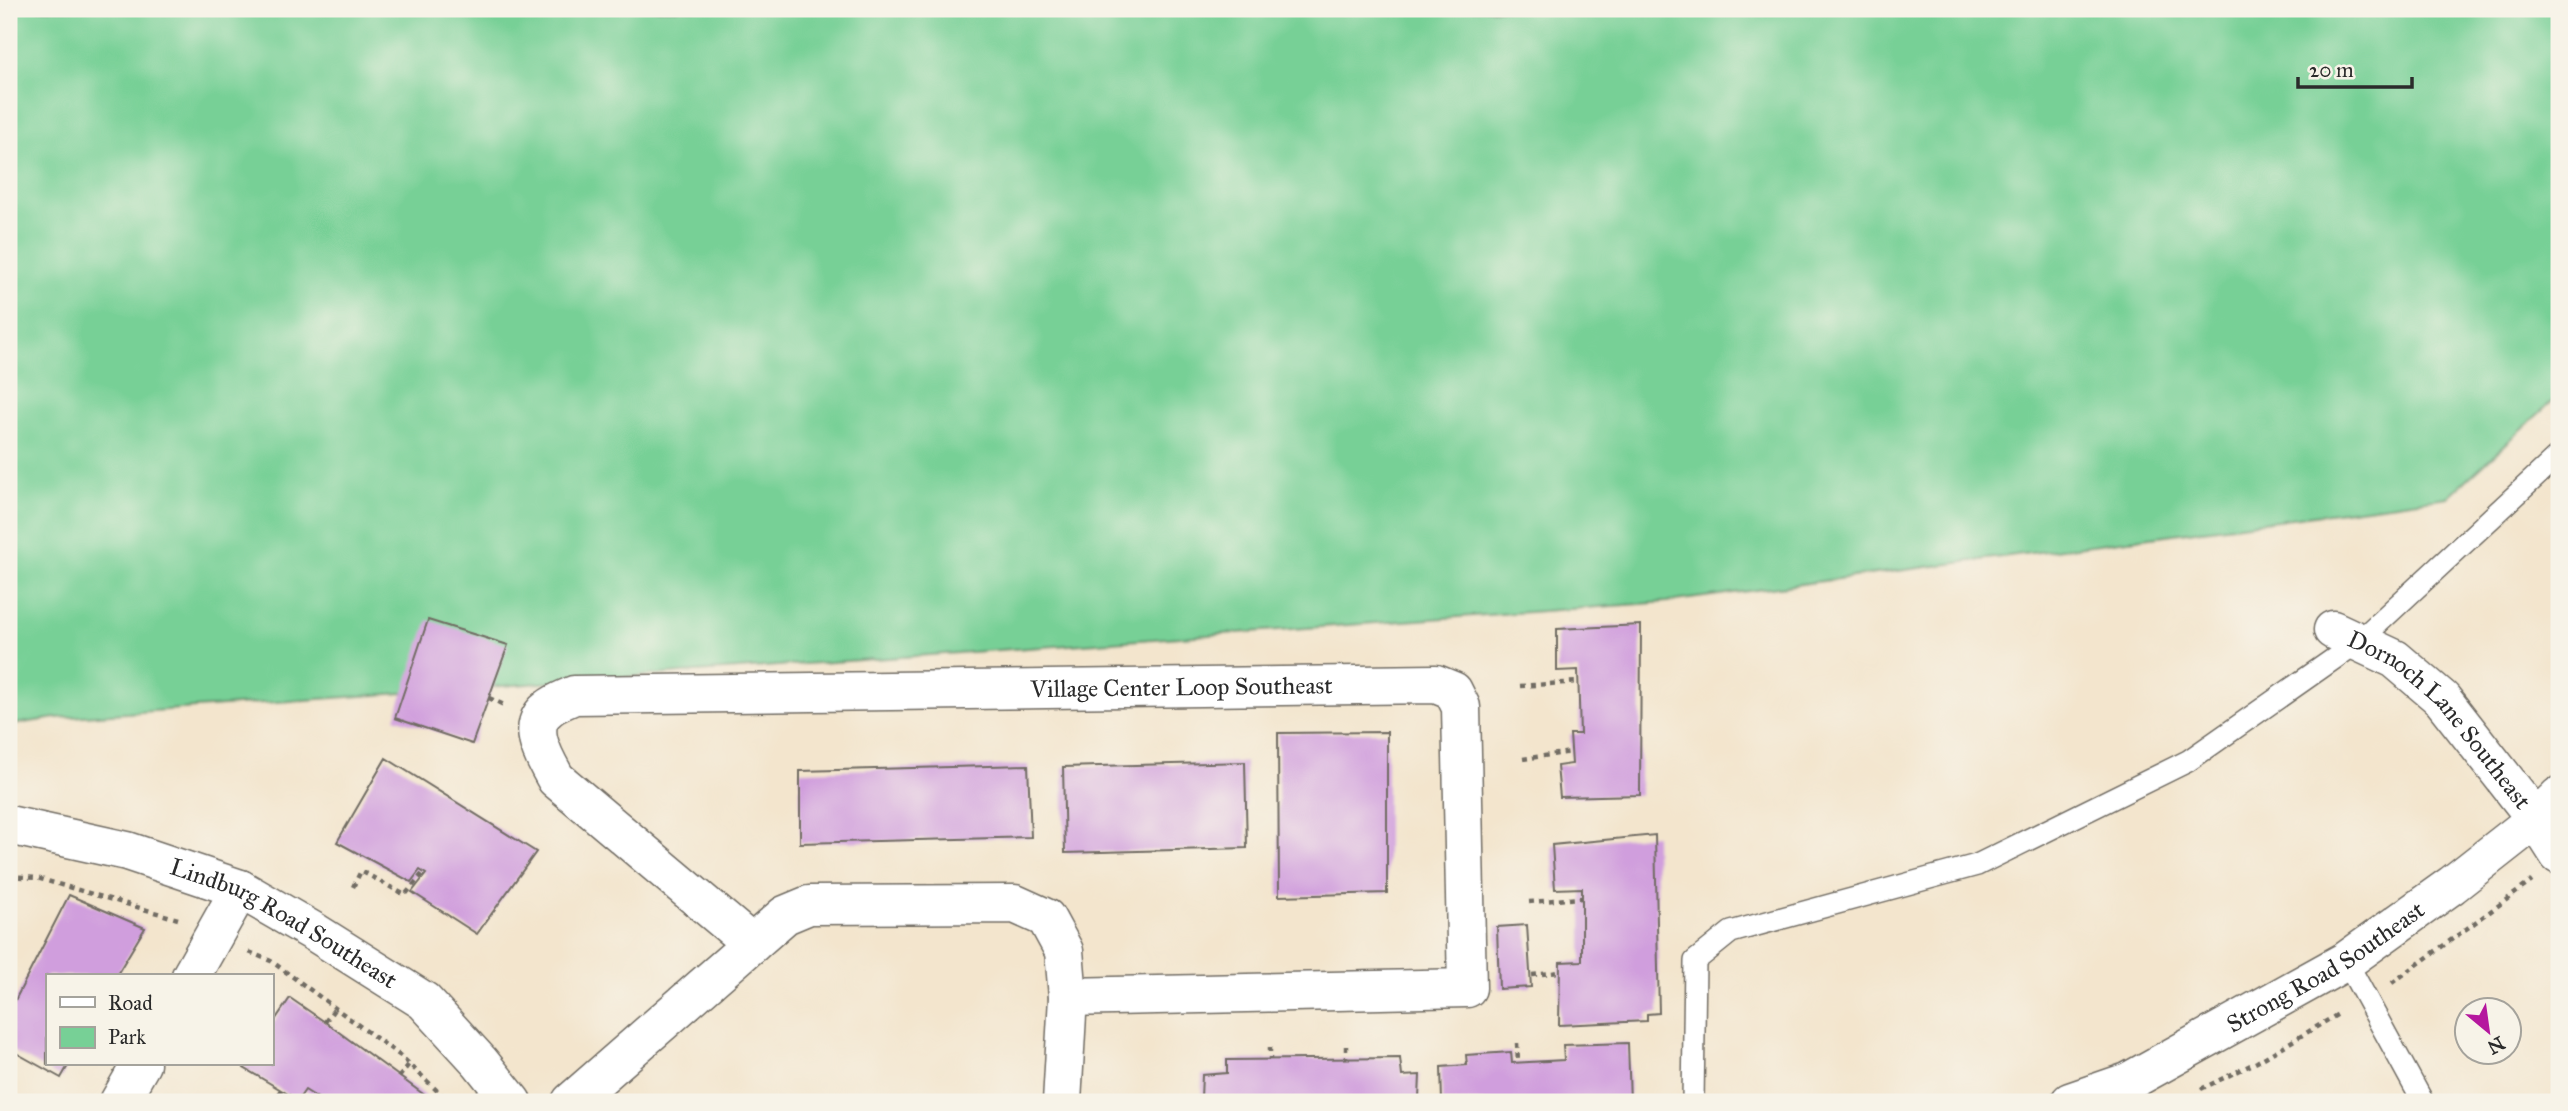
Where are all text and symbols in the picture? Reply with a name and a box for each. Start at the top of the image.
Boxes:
scale bar [2298,46,2412,90]
text: 20 m [2309,57,2354,83]
street label: Dornoch Lane Southeast [2343,624,2538,816]
street label: Village Center Loop Southeast [1029,670,1333,704]
street label: Lindburg Road Southeast [166,852,403,995]
street label: Strong Road Southeast [2221,894,2431,1039]
legend [46,974,273,1066]
text: Road [108,990,153,1016]
north arrow [2452,996,2522,1066]
text: Park [108,1024,146,1050]
text: N [2483,1031,2509,1059]

